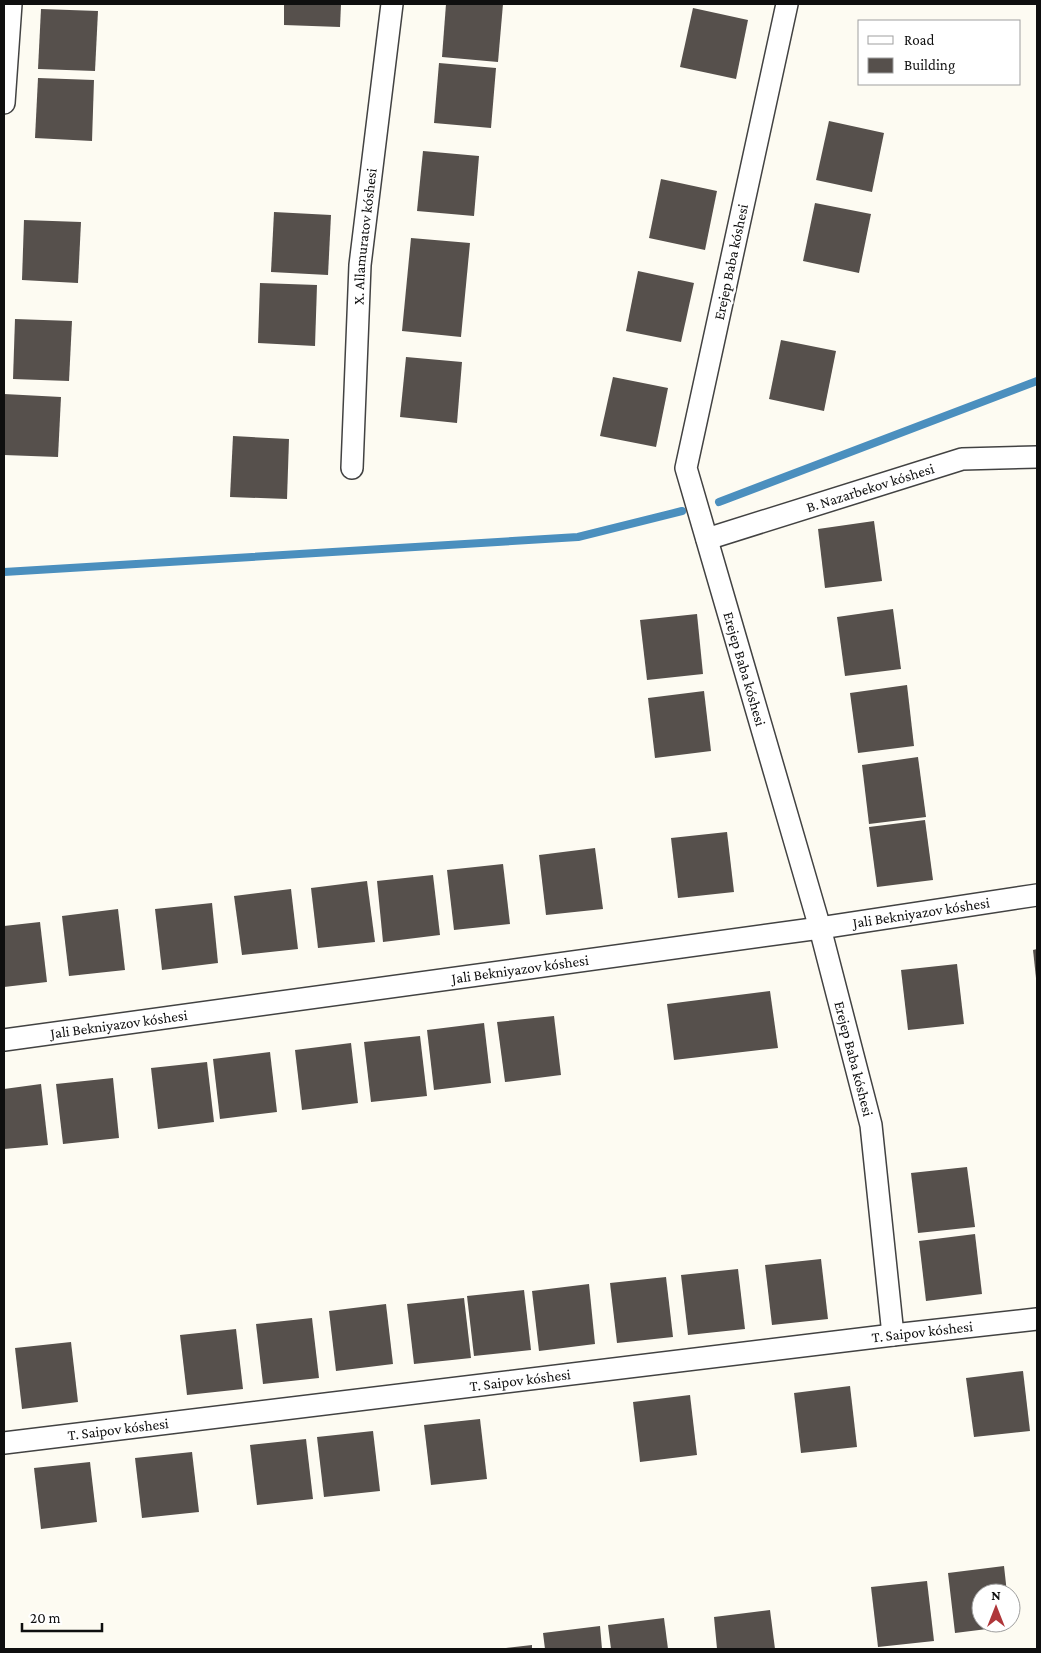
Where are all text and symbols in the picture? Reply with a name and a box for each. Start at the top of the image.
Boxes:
legend [858,20,1021,85]
text: Road [904,32,935,48]
text: Building [904,57,955,74]
street label: X. Allamuratov kóshesi [350,167,380,305]
street label: Erejep Baba kóshesi [711,202,752,322]
street label: B. Nazarbekov kóshesi [804,460,936,515]
street label: Erejep Baba kóshesi [720,610,769,728]
street label: Jali Bekniyazov kóshesi [850,894,991,932]
street label: Jali Bekniyazov kóshesi [449,952,590,988]
street label: Erejep Baba kóshesi [831,999,876,1118]
street label: Jali Bekniyazov kóshesi [47,1007,189,1043]
street label: T. Saipov kóshesi [871,1318,974,1346]
street label: T. Saipov kóshesi [469,1366,572,1394]
street label: T. Saipov kóshesi [67,1415,170,1443]
north arrow [971,1583,1021,1633]
text: N [991,1587,1001,1603]
scale bar [22,1600,102,1632]
text: 20 m [30,1610,61,1626]

